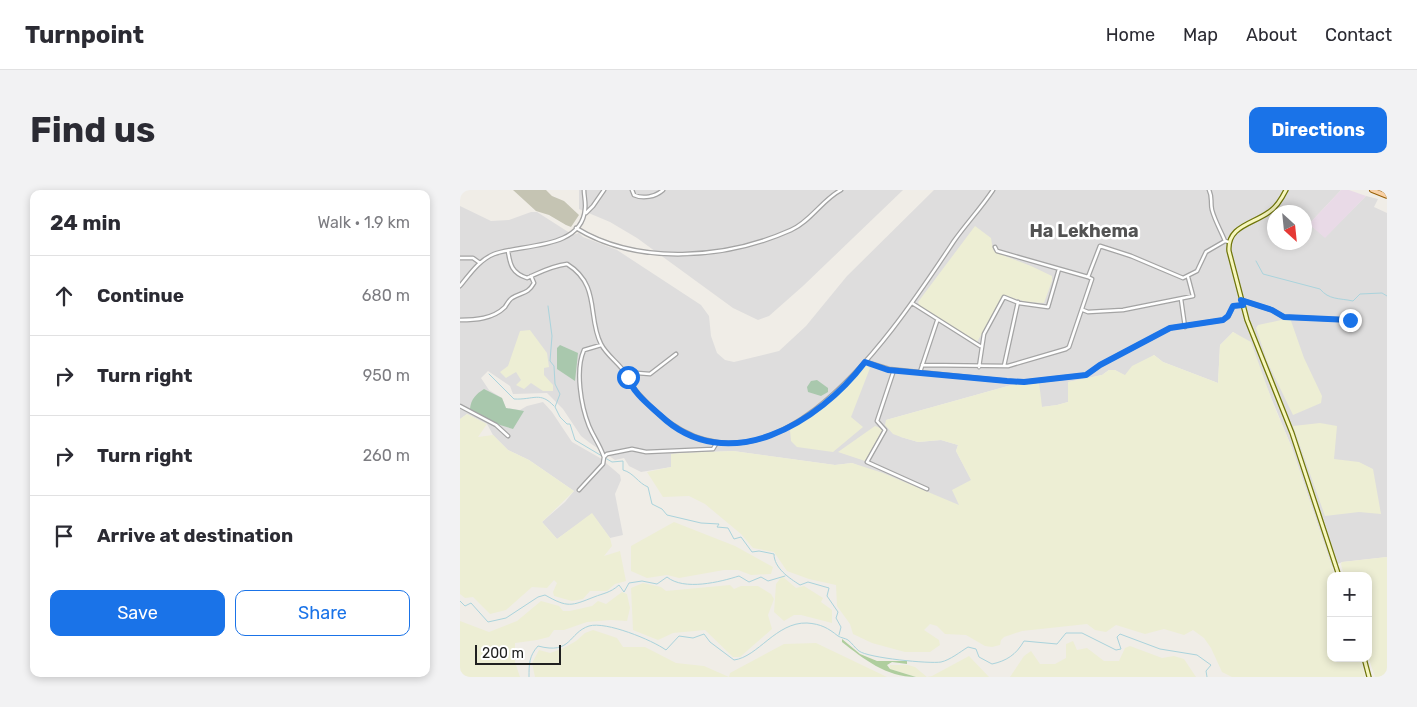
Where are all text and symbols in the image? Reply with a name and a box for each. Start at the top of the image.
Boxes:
text: Turnpoint [25,21,144,49]
text: Home [1106,24,1155,46]
text: Map [1183,24,1218,46]
text: About [1246,24,1297,46]
text: Contact [1325,24,1392,46]
button: Directions [1249,107,1387,153]
text: Find us [30,109,155,151]
north arrow [1267,205,1312,250]
text: 24 min [50,210,121,235]
text: Walk · 1.9 km [318,213,410,232]
district label: Ha Lekhema [1029,220,1139,242]
icon: ahead [50,282,78,310]
text: Continue [97,284,184,307]
text: 680 m [362,286,410,305]
route end [1339,309,1362,332]
icon: right [50,362,78,390]
text: Turn right [97,364,192,387]
text: 950 m [363,366,410,385]
route start [617,366,640,389]
icon: right [50,442,78,470]
text: Turn right [97,444,192,467]
text: 260 m [363,446,410,465]
icon: arrive [50,522,78,550]
text: Arrive at destination [97,524,293,547]
map controls [1327,572,1372,662]
button: + [1327,572,1372,617]
button: Save [50,590,225,636]
button: Share [235,590,410,636]
button: − [1327,617,1372,662]
scale bar [475,642,561,665]
text: 200 m [482,645,524,662]

